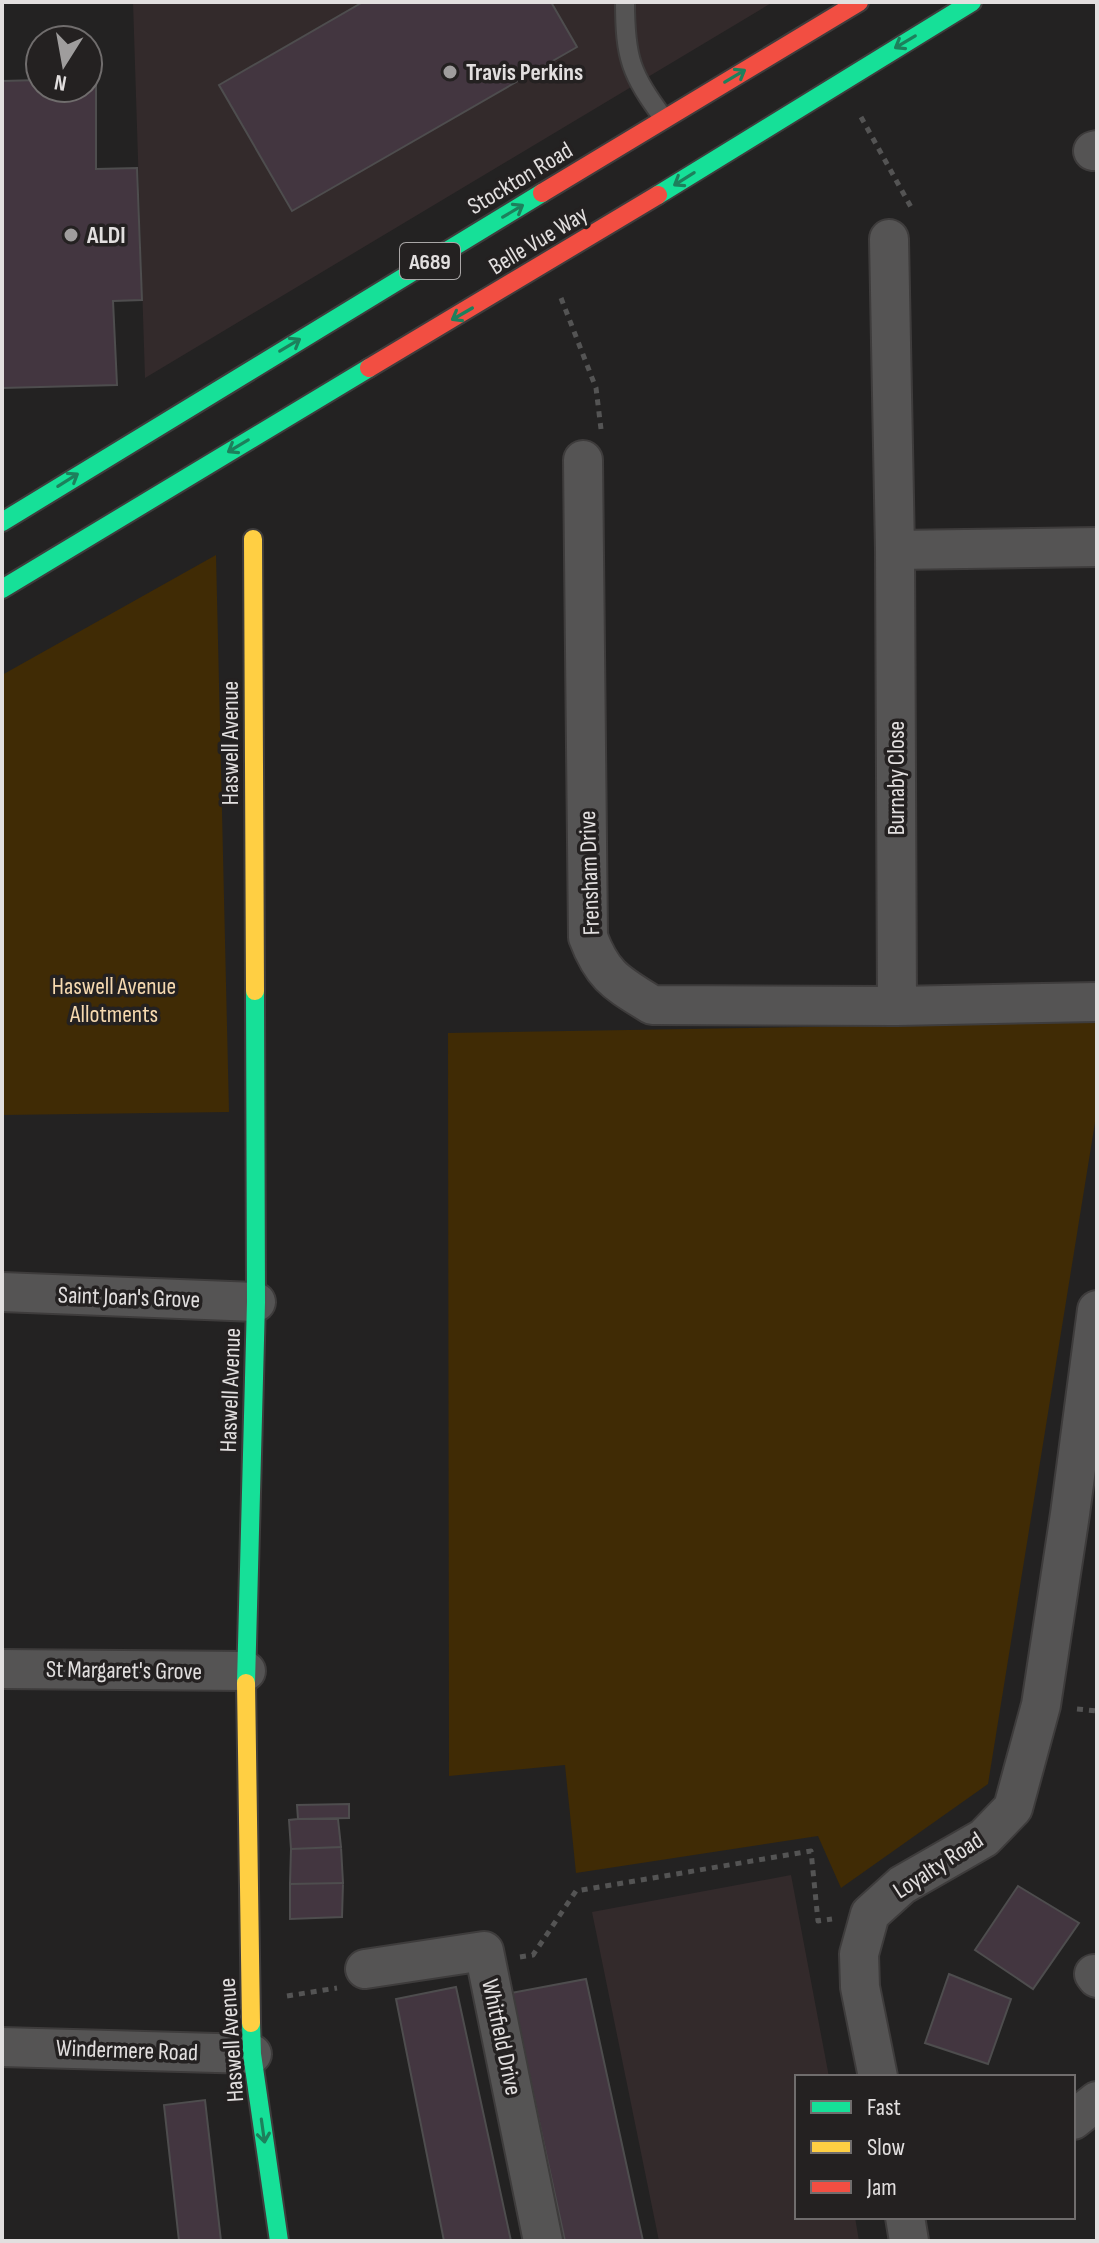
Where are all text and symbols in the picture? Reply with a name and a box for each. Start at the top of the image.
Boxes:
north arrow [24,24,104,104]
one-way arrow [894,35,917,51]
place label: Travis Perkins [466,58,583,87]
marker: Travis Perkins [441,63,459,81]
text: N [52,68,69,97]
one-way arrow [723,68,746,84]
street label: Stockton Road [463,136,578,221]
one-way arrow [673,170,695,187]
street label: Belle Vue Way [484,200,593,281]
one-way arrow [501,202,524,218]
place label: ALDI [86,221,126,250]
marker: ALDI [62,226,80,244]
road number: A689 [400,243,460,279]
one-way arrow [451,306,474,322]
one-way arrow [278,337,301,353]
one-way arrow [227,438,250,454]
one-way arrow [56,472,79,488]
street label: Haswell Avenue [216,681,245,805]
street label: Burnaby Close [882,721,911,835]
street label: Frensham Drive [573,810,606,936]
park label: Haswell Avenue Allotments [52,972,176,1029]
street label: Saint Joan's Grove [57,1281,201,1314]
street label: Haswell Avenue [214,1327,247,1453]
street label: St Margaret's Grove [46,1655,202,1686]
street label: Loyalty Road [888,1826,989,1905]
street label: Whitfield Drive [475,1976,528,2098]
street label: Haswell Avenue [213,1977,250,2103]
street label: Windermere Road [56,2034,198,2067]
legend [795,2075,1075,2219]
text: Fast [867,2093,901,2122]
one-way arrow [256,2118,271,2143]
text: Slow [867,2133,905,2162]
text: Jam [866,2173,897,2202]

